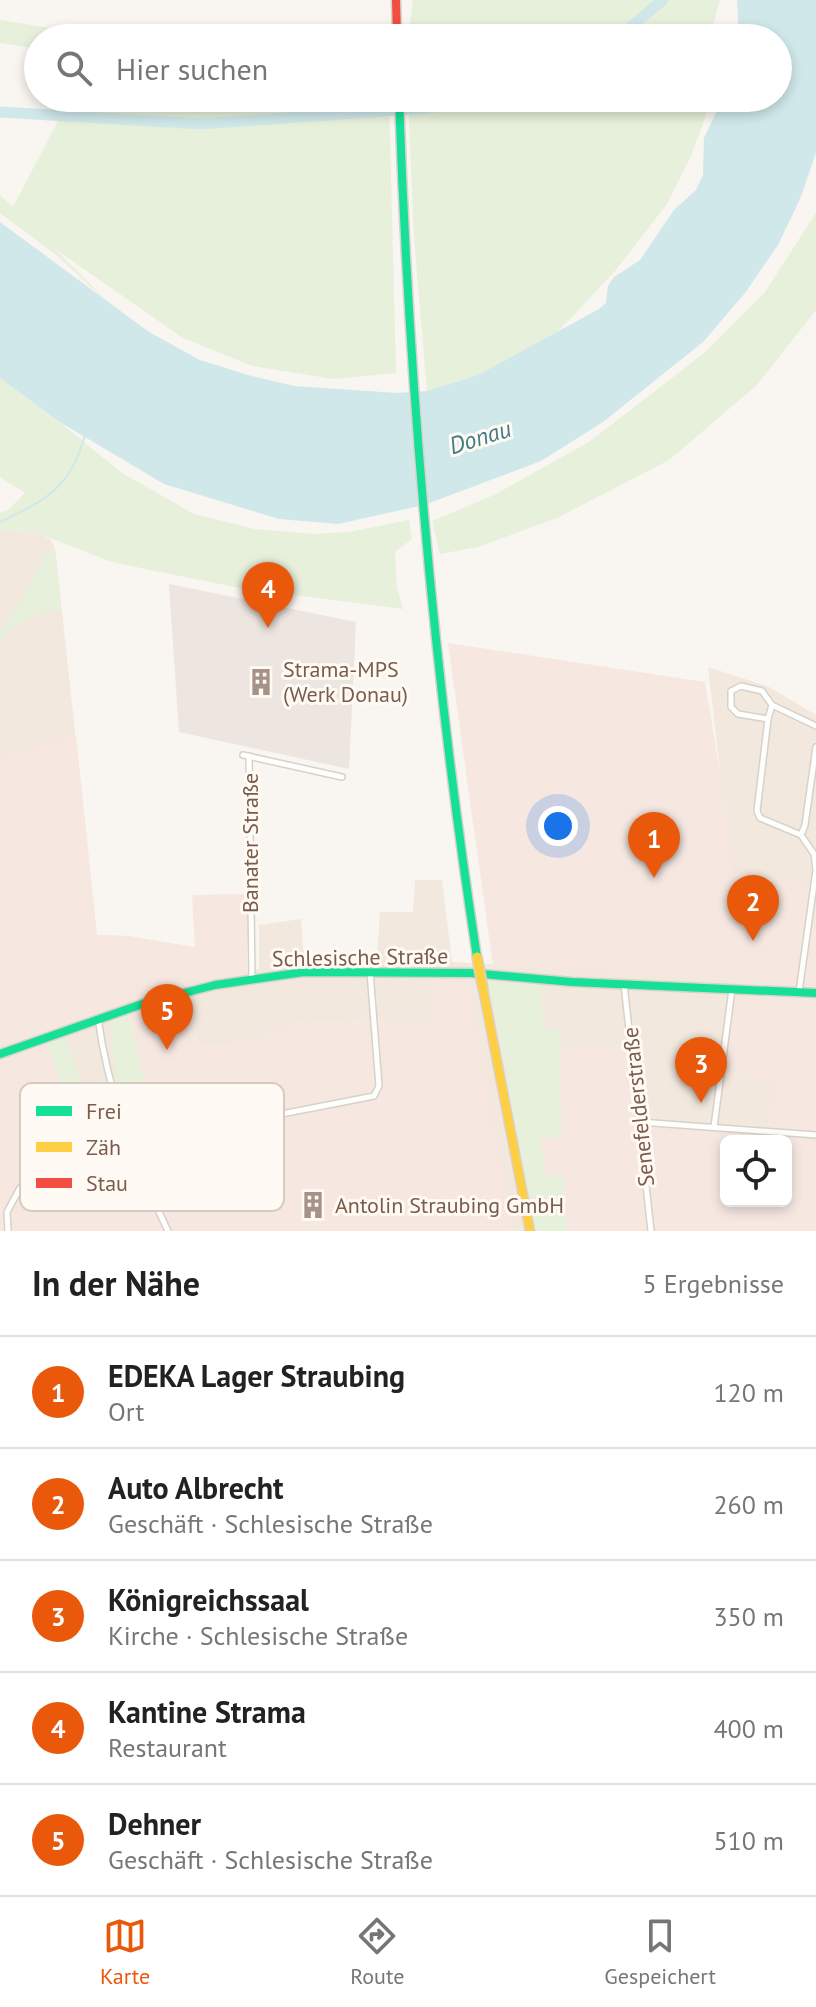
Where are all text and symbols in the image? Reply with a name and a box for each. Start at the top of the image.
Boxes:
search box [24,24,792,112]
icon: search [52,46,96,90]
text: Hier suchen [116,49,268,88]
water label: Donau [445,413,515,461]
pin: 4 [242,562,294,628]
place label: Strama-MPS (Werk Donau) [283,655,408,708]
building icon: Strama-MPS (Werk Donau) [246,667,276,697]
street label: Banater Straße [236,773,264,913]
your location [538,806,578,846]
pin: 1 [628,812,680,878]
pin: 2 [727,875,779,941]
street label: Schlesische Straße [272,941,448,973]
pin: 5 [141,984,193,1050]
street label: Senefelderstraße [616,1026,660,1188]
pin: 3 [675,1037,727,1103]
legend [20,1083,284,1211]
text: Frei [86,1097,122,1125]
text: Zäh [86,1133,121,1161]
map controls [720,1135,792,1207]
button: locate [720,1135,792,1207]
text: Stau [86,1169,128,1197]
building icon: Antolin Straubing GmbH [298,1190,328,1220]
place label: Antolin Straubing GmbH [335,1191,564,1219]
text: In der Nähe [32,1261,200,1305]
text: 5 Ergebnisse [643,1267,784,1300]
text: EDEKA Lager Straubing [108,1356,405,1395]
text: 1 [51,1376,65,1409]
text: 120 m [713,1376,784,1409]
text: Ort [108,1395,144,1428]
text: Auto Albrecht [108,1468,284,1507]
text: 2 [51,1488,65,1521]
text: 260 m [713,1488,784,1521]
text: Geschäft · Schlesische Straße [108,1507,433,1540]
text: Königreichssaal [108,1580,309,1619]
text: 3 [51,1600,65,1633]
text: 350 m [713,1600,784,1633]
text: Kirche · Schlesische Straße [108,1619,408,1652]
text: Kantine Strama [108,1692,306,1731]
text: 4 [51,1712,65,1745]
text: 400 m [713,1712,784,1745]
text: Restaurant [108,1731,227,1764]
text: Dehner [108,1804,201,1843]
text: 5 [51,1824,65,1857]
text: 510 m [713,1824,784,1857]
text: Geschäft · Schlesische Straße [108,1843,433,1876]
tab: Karte [100,1914,150,1990]
tab: Route [350,1914,404,1990]
tab: Gespeichert [604,1914,716,1990]

